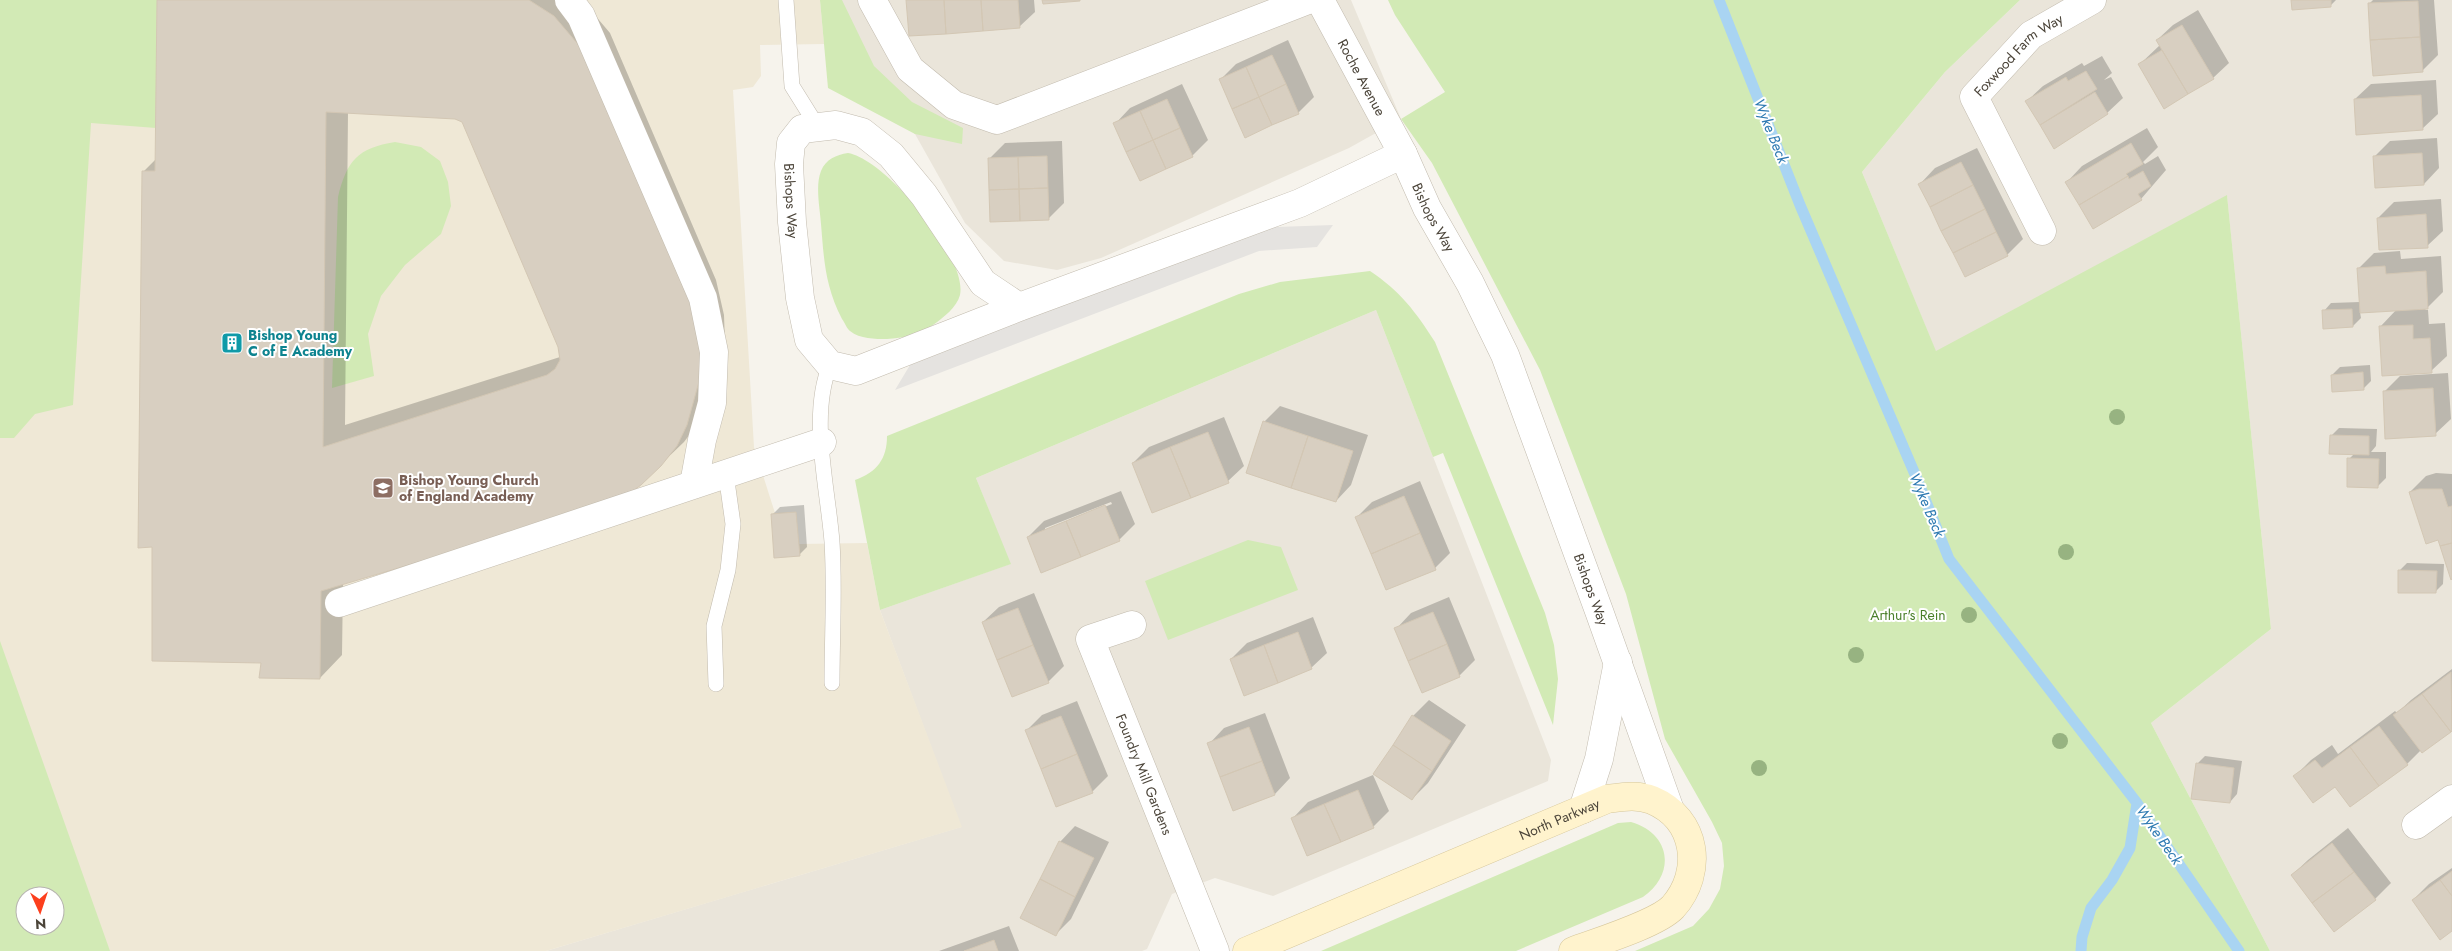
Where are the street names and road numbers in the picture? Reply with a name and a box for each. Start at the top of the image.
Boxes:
street label: Foxwood Farm Way [1969,8,2067,101]
street label: Roche Avenue [1333,35,1391,119]
street label: Bishops Way [779,163,804,240]
street label: Bishops Way [1407,180,1460,256]
street label: Bishops Way [1569,551,1614,629]
street label: Foundry Mill Gardens [1111,711,1178,838]
street label: North Parkway [1516,793,1603,845]

